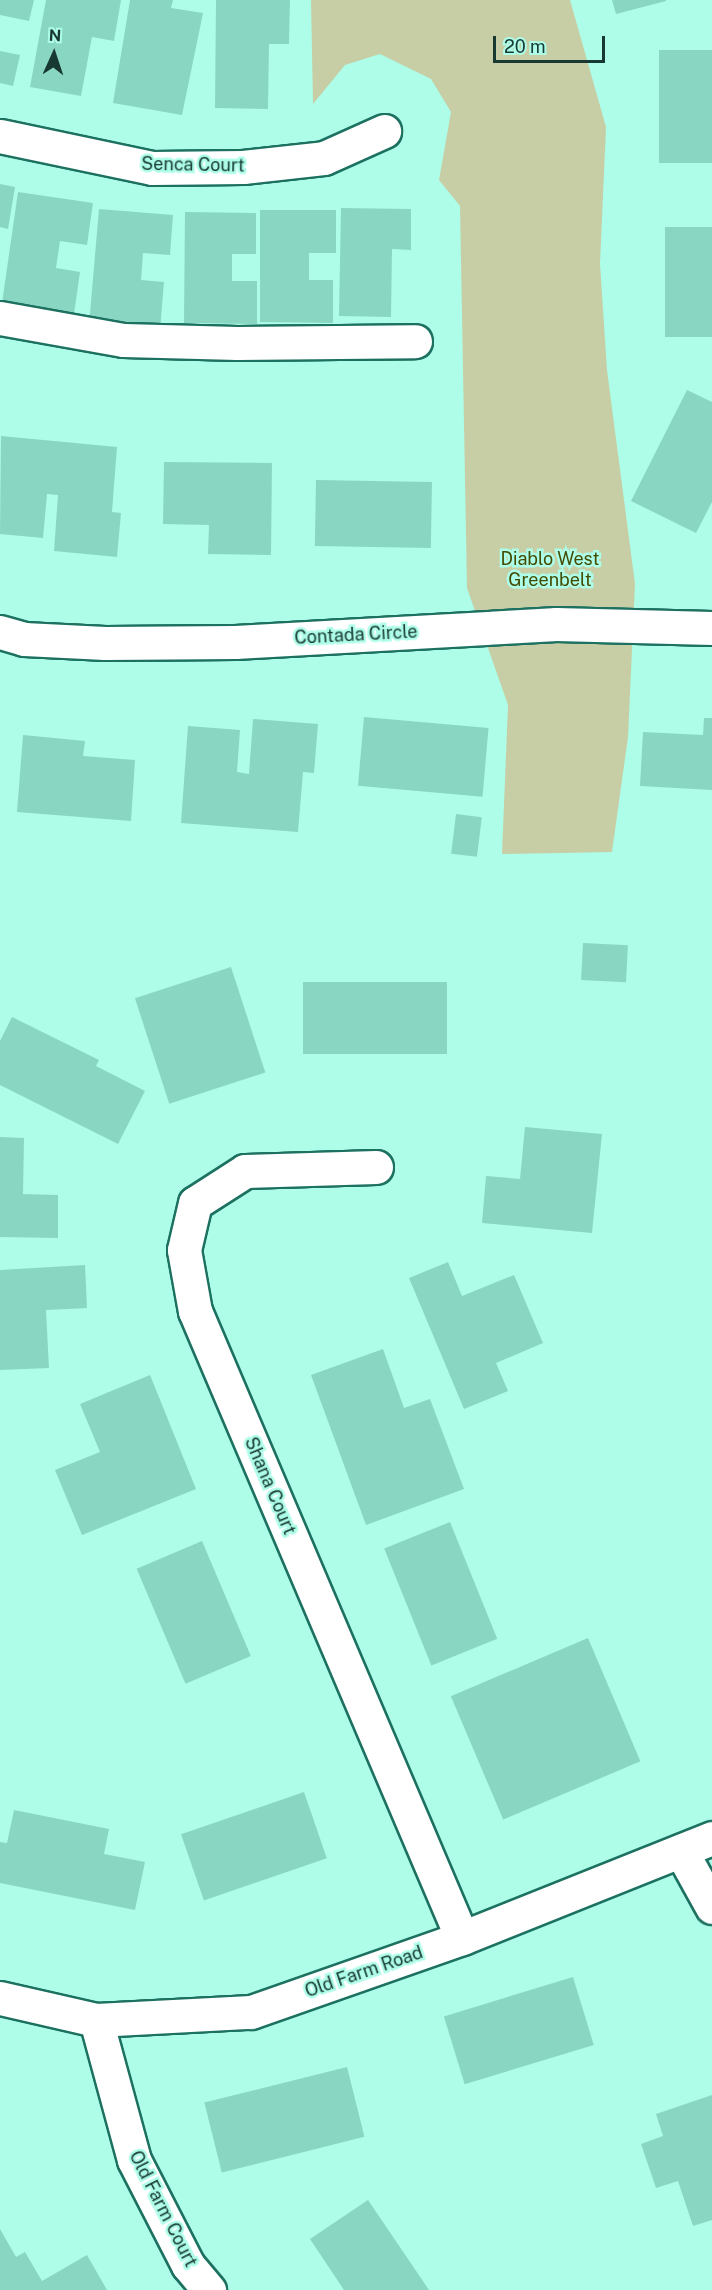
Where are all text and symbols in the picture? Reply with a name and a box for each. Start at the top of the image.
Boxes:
north arrow [24,24,84,84]
scale bar [496,24,608,62]
text: N [48,26,62,45]
text: 20 m [504,36,546,57]
street label: Senca Court [141,153,245,177]
park label: Diablo West Greenbelt [500,549,600,592]
street label: Contada Circle [294,621,418,649]
street label: Shana Court [240,1434,300,1538]
street label: Old Farm Road [302,1942,426,2002]
street label: Old Farm Court [124,2147,202,2271]

